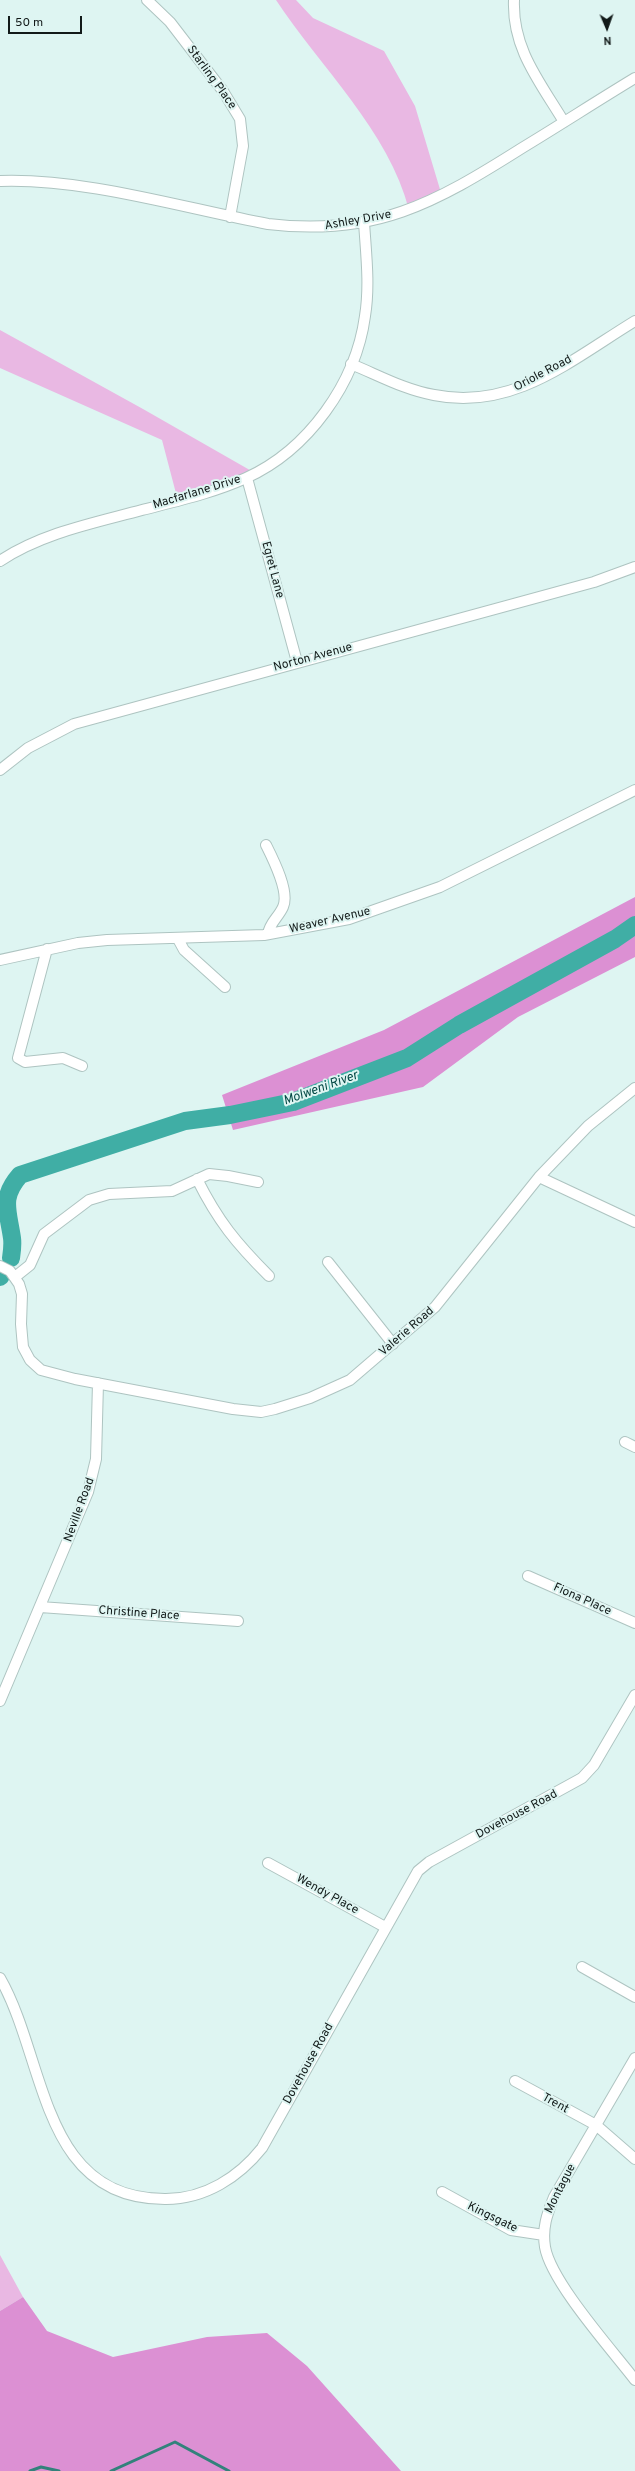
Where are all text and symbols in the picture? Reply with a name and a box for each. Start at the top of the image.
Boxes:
scale bar [10,8,84,34]
north arrow [587,8,627,48]
text: 50 m [15,15,43,31]
text: N [603,33,612,47]
street label: Starling Place [183,43,239,113]
street label: Ashley Drive [324,208,392,234]
street label: Oriole Road [512,353,574,395]
street label: Macfarlane Drive [151,473,243,513]
street label: Egret Lane [258,540,286,600]
street label: Norton Avenue [272,641,354,675]
street label: Weaver Avenue [288,905,372,937]
water label: Molweni River [281,1068,361,1110]
street label: Valerie Road [377,1304,437,1360]
street label: Neville Road [62,1476,98,1544]
street label: Fiona Place [551,1581,613,1619]
street label: Christine Place [98,1604,180,1624]
street label: Dovehouse Road [474,1787,560,1843]
street label: Wendy Place [293,1872,361,1918]
street label: Dovehouse Road [281,2021,337,2107]
street label: Trent [539,2091,571,2117]
street label: Montague [542,2162,580,2216]
street label: Kingsgate [465,2200,519,2236]

